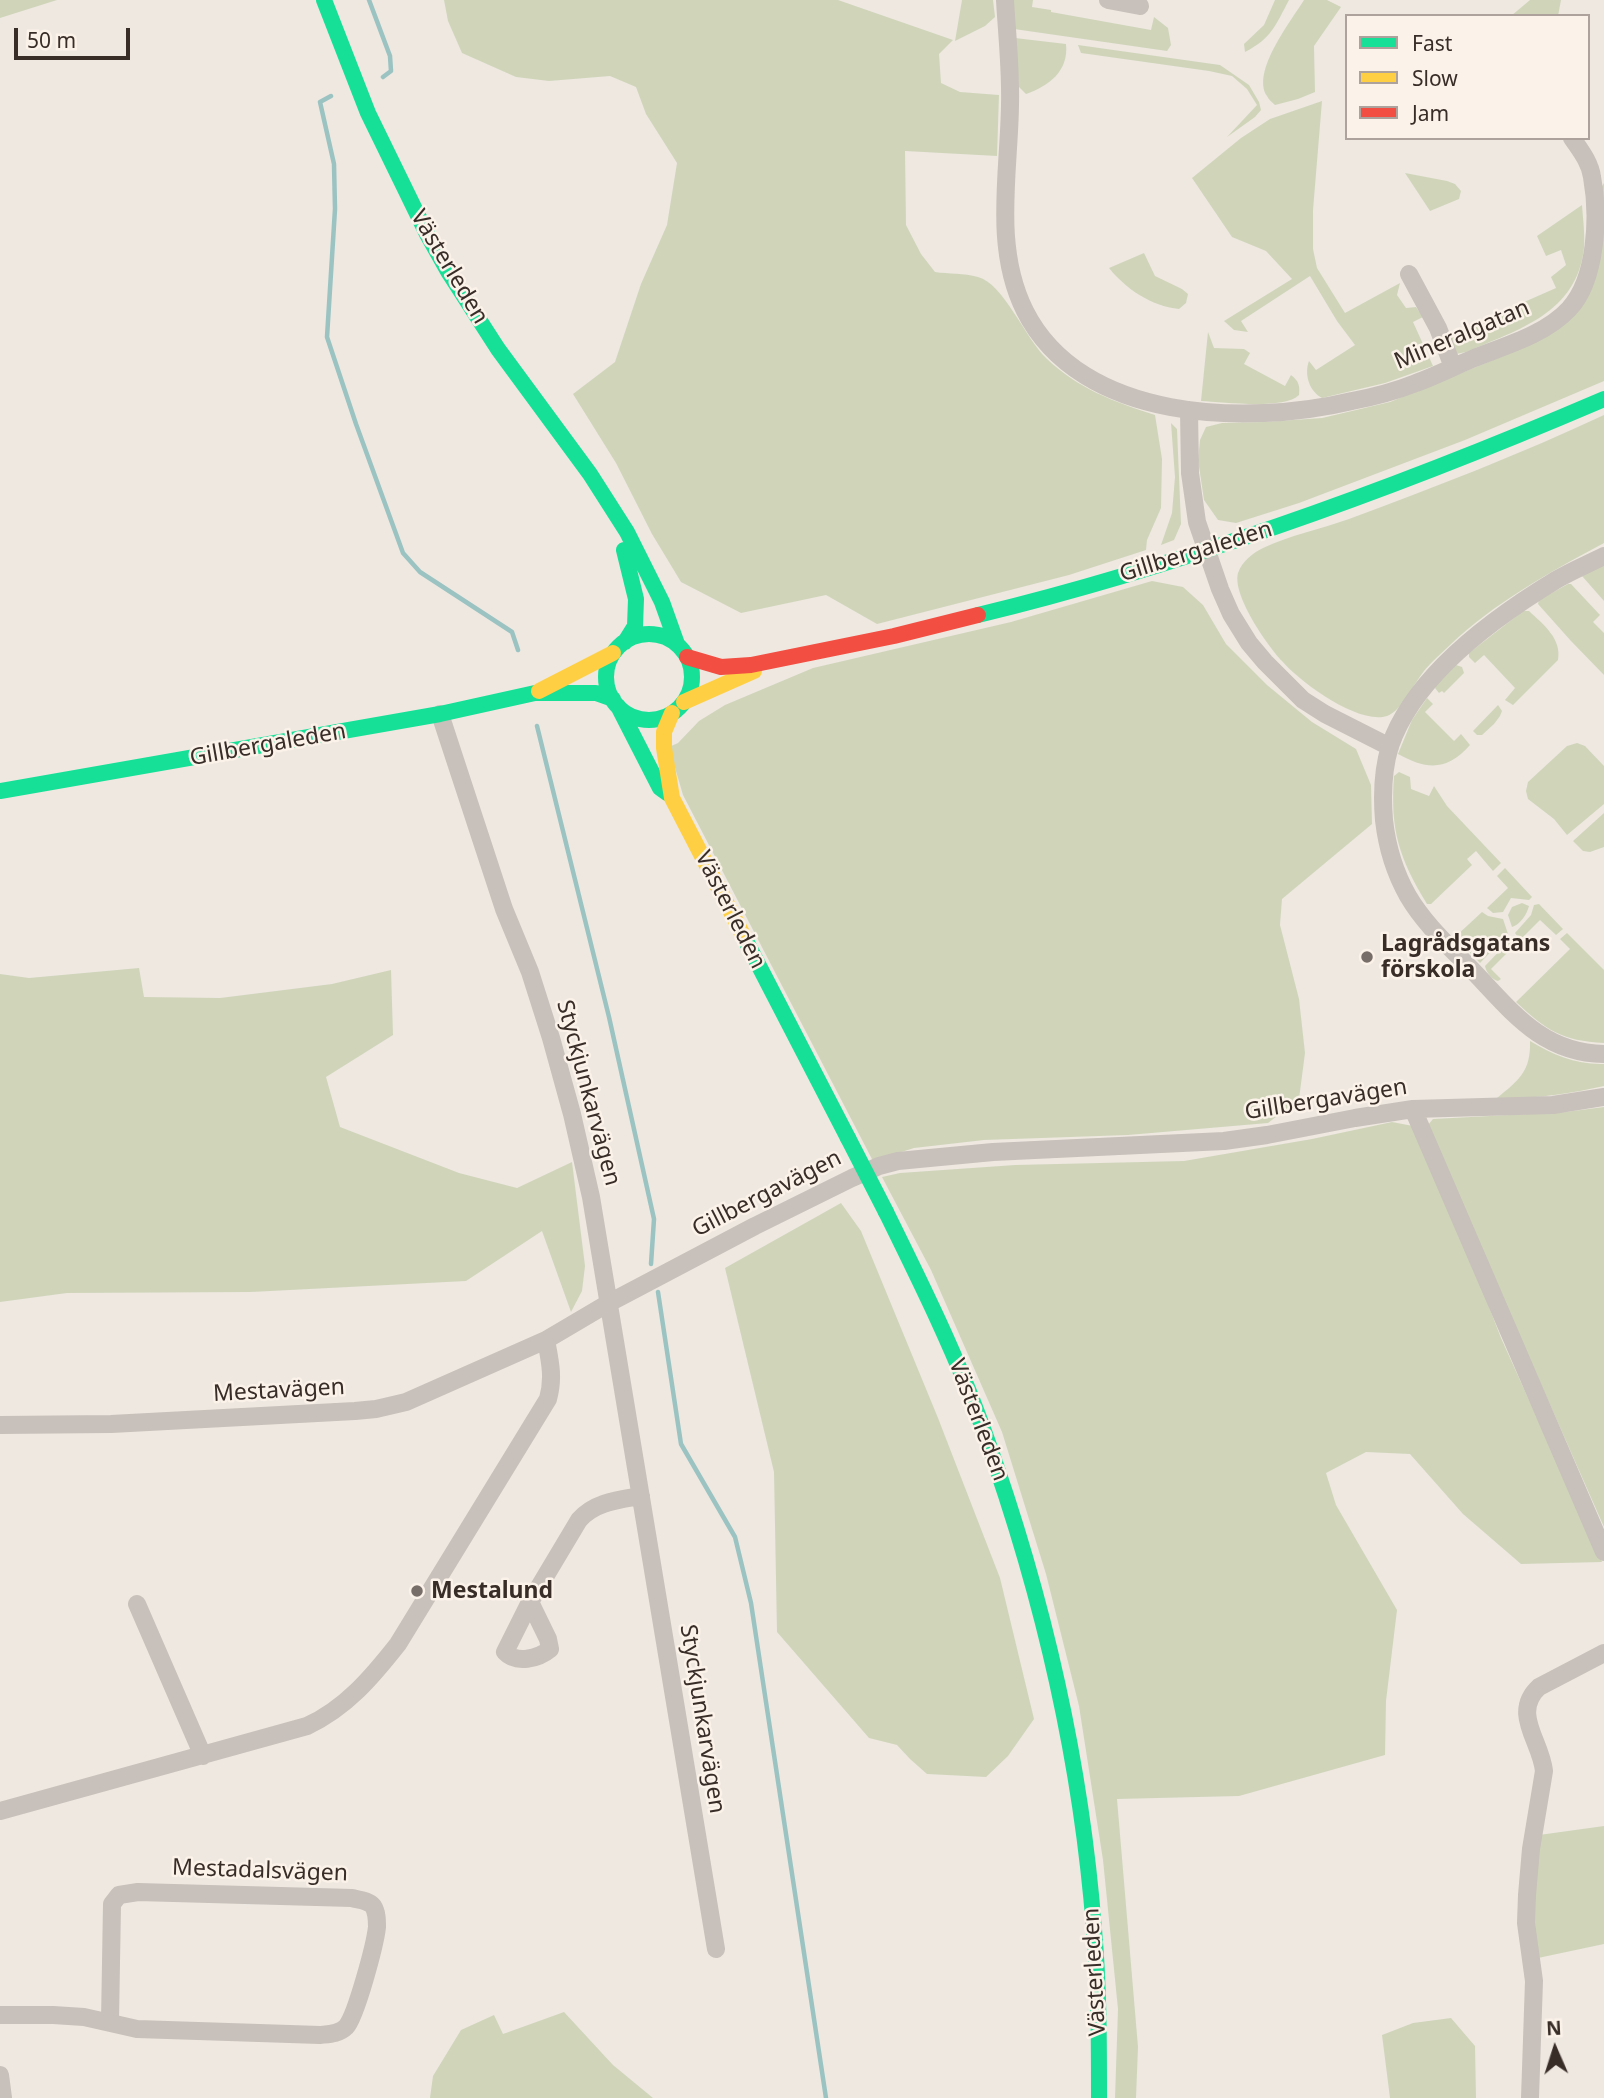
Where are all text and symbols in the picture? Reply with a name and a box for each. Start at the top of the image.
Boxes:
scale bar [18,14,133,58]
legend [1345,14,1590,140]
text: 50 m [27,26,76,54]
text: Fast [1412,29,1452,57]
text: Slow [1412,64,1458,92]
text: Jam [1412,99,1449,127]
street label: Västerleden [404,205,494,329]
street label: Mineralgatan [1390,294,1534,376]
street label: Gillbergaleden [1116,516,1276,588]
street label: Gillbergaleden [188,718,348,772]
street label: Västerleden [689,847,771,973]
place label: Lagrådsgatans förskola [1381,930,1550,984]
marker: Lagrådsgatans förskola [1359,949,1375,965]
street label: Styckjunkarvägen [550,997,626,1189]
street label: Gillbergavägen [1243,1074,1409,1126]
street label: Gillbergavägen [688,1145,846,1243]
street label: Västerleden [942,1355,1014,1485]
street label: Mestavägen [212,1374,346,1408]
place label: Mestalund [431,1577,553,1605]
marker: Mestalund [409,1583,425,1599]
street label: Styckjunkarvägen [673,1623,731,1815]
street label: Mestadalsvägen [172,1854,348,1888]
street label: Västerleden [1078,1907,1112,2037]
north arrow [1520,2014,1590,2084]
text: N [1545,2015,1562,2041]

